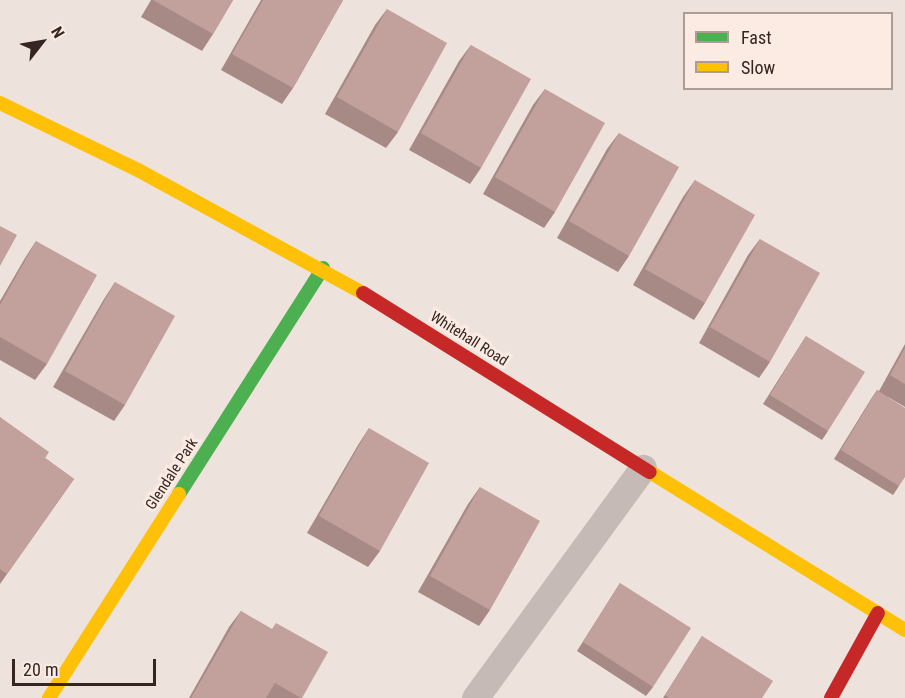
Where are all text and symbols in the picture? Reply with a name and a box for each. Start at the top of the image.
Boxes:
north arrow [12,12,72,72]
legend [683,12,893,90]
text: N [47,23,69,42]
text: Fast [741,27,772,48]
text: Slow [741,57,775,78]
street label: Whitehall Road [427,308,511,370]
street label: Glendale Park [142,435,202,513]
scale bar [15,647,159,685]
text: 20 m [23,659,58,680]

